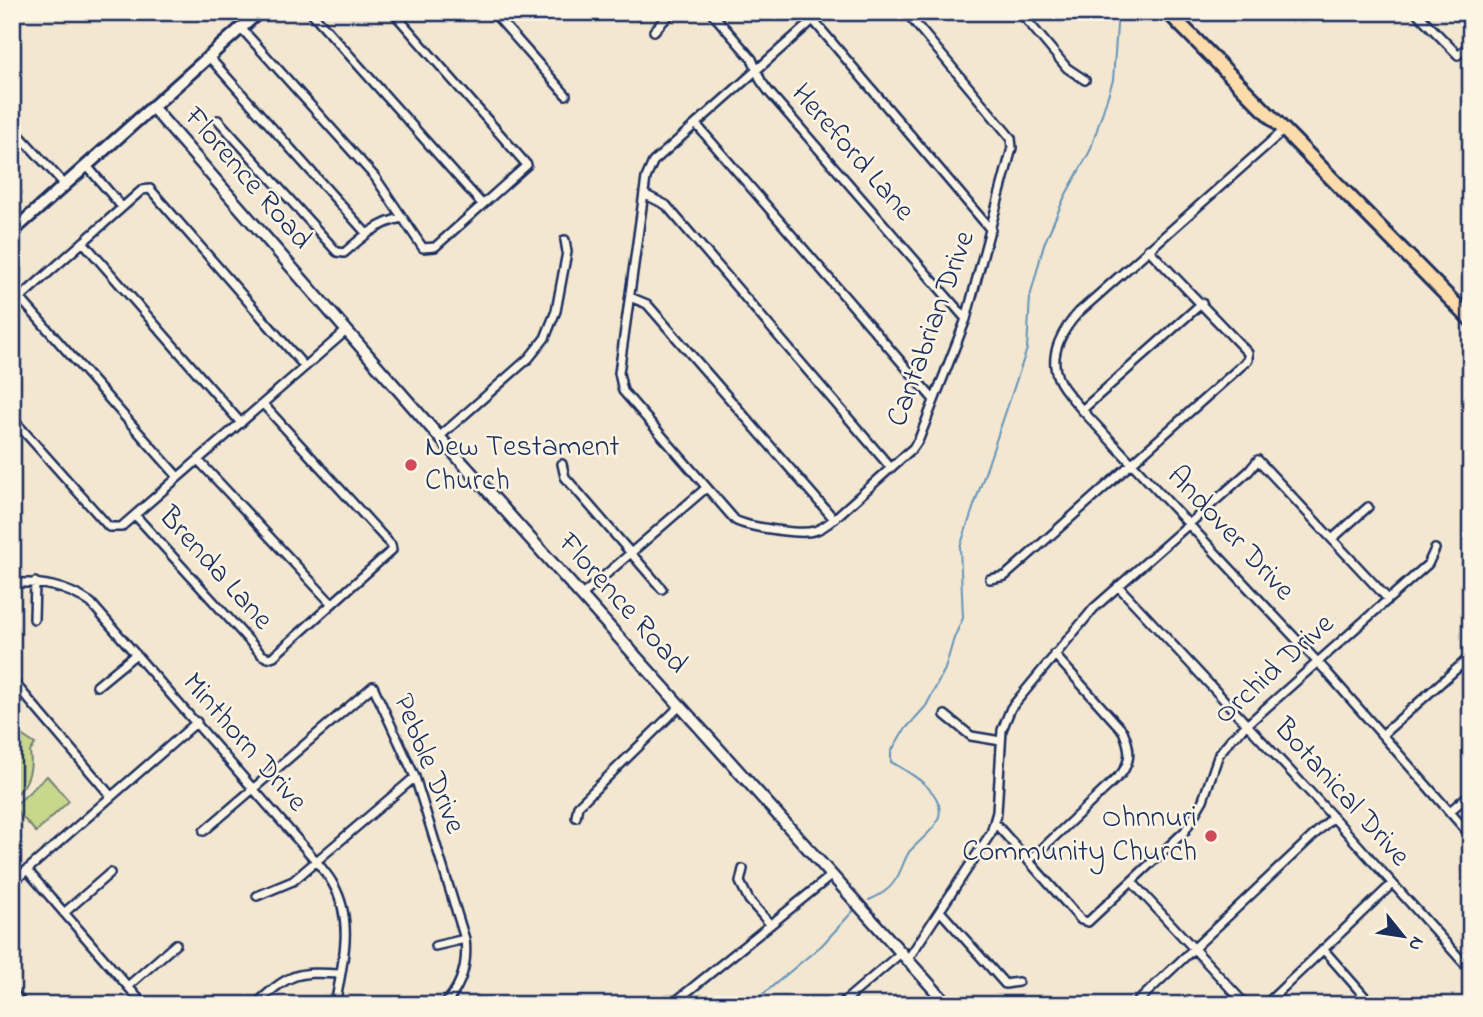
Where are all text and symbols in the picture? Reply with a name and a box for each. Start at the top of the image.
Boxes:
street label: Hereford Lane [779,74,925,232]
street label: Florence Road [172,97,322,260]
street label: Cantabrian Drive [876,224,988,433]
place label: New Testament Church [425,426,620,504]
street label: Andover Drive [1156,456,1305,612]
marker: New Testament Church [403,457,419,473]
street label: Brenda Lane [147,496,283,641]
street label: Florence Road [546,523,698,685]
street label: Orchid Drive [1205,603,1345,736]
street label: Minthorn Drive [171,663,318,823]
street label: Pebble Drive [380,687,476,841]
street label: Botanical Drive [1261,708,1420,878]
place label: Ohnnuri Community Church [962,797,1197,875]
marker: Ohnnuri Community Church [1203,828,1219,844]
north arrow [1368,902,1438,972]
text: N [1401,931,1430,956]

